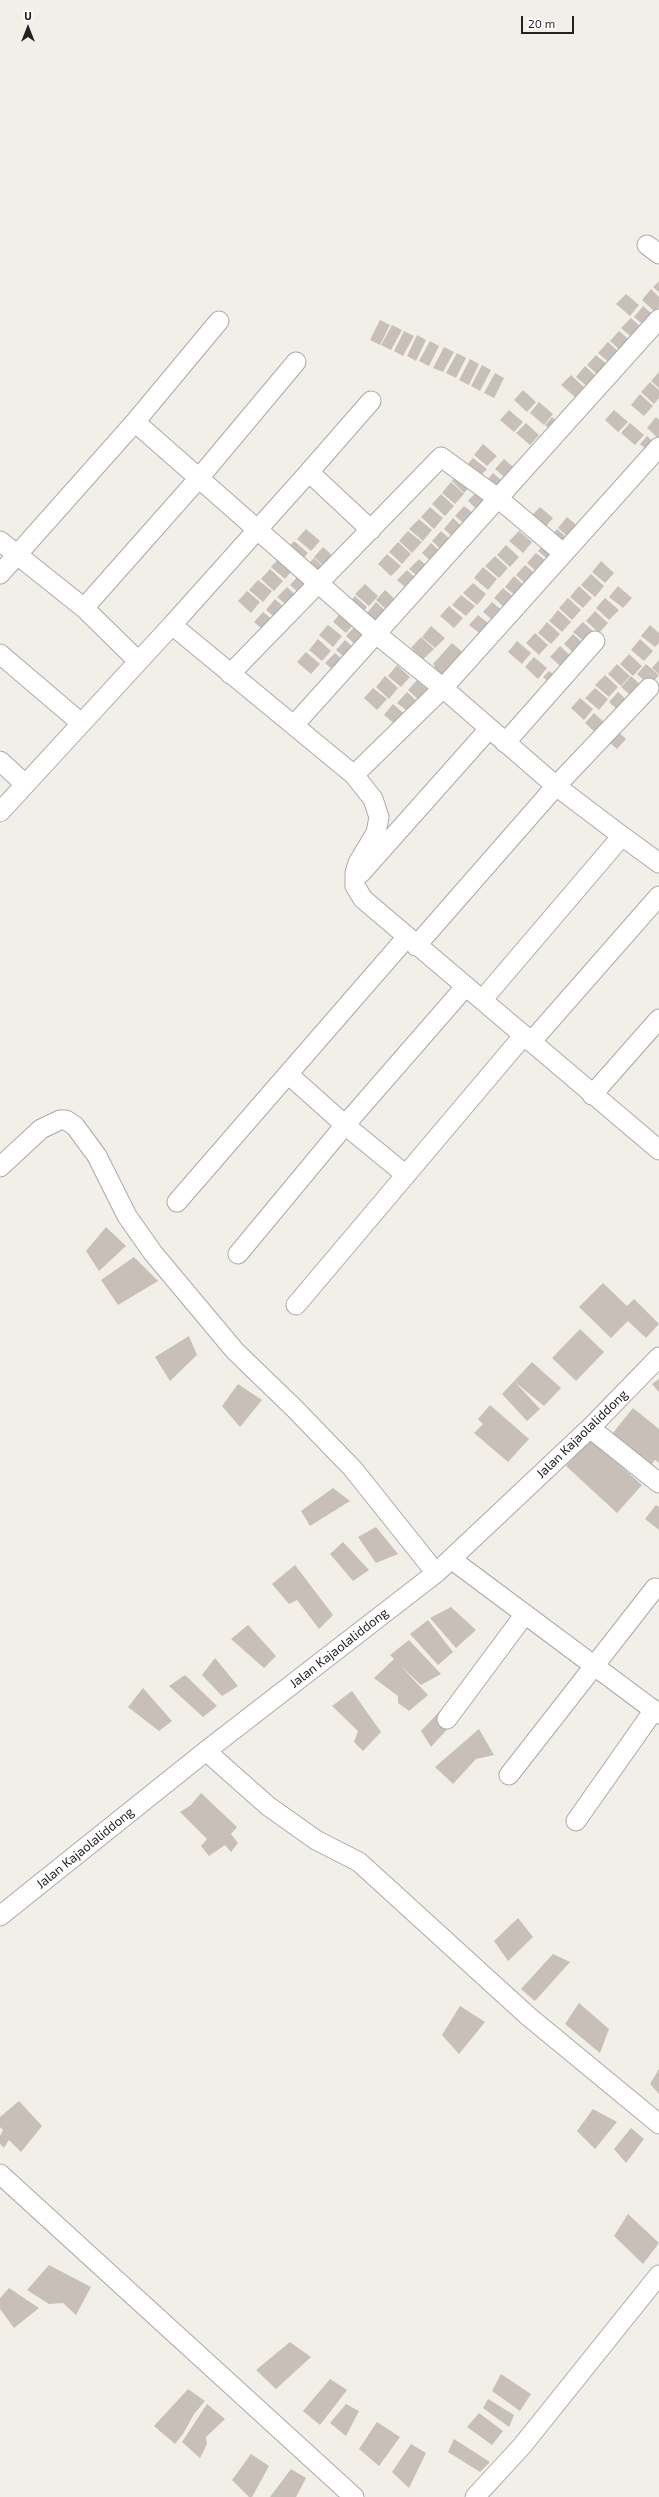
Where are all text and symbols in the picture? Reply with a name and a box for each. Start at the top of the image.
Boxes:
north arrow [8,8,48,48]
scale bar [523,8,576,34]
text: U [24,9,32,22]
text: 20 m [528,16,555,30]
street label: Jalan Kajaolaliddong [533,1386,631,1482]
street label: Jalan Kajaolaliddong [287,1605,391,1691]
street label: Jalan Kajaolaliddong [33,1804,137,1892]

